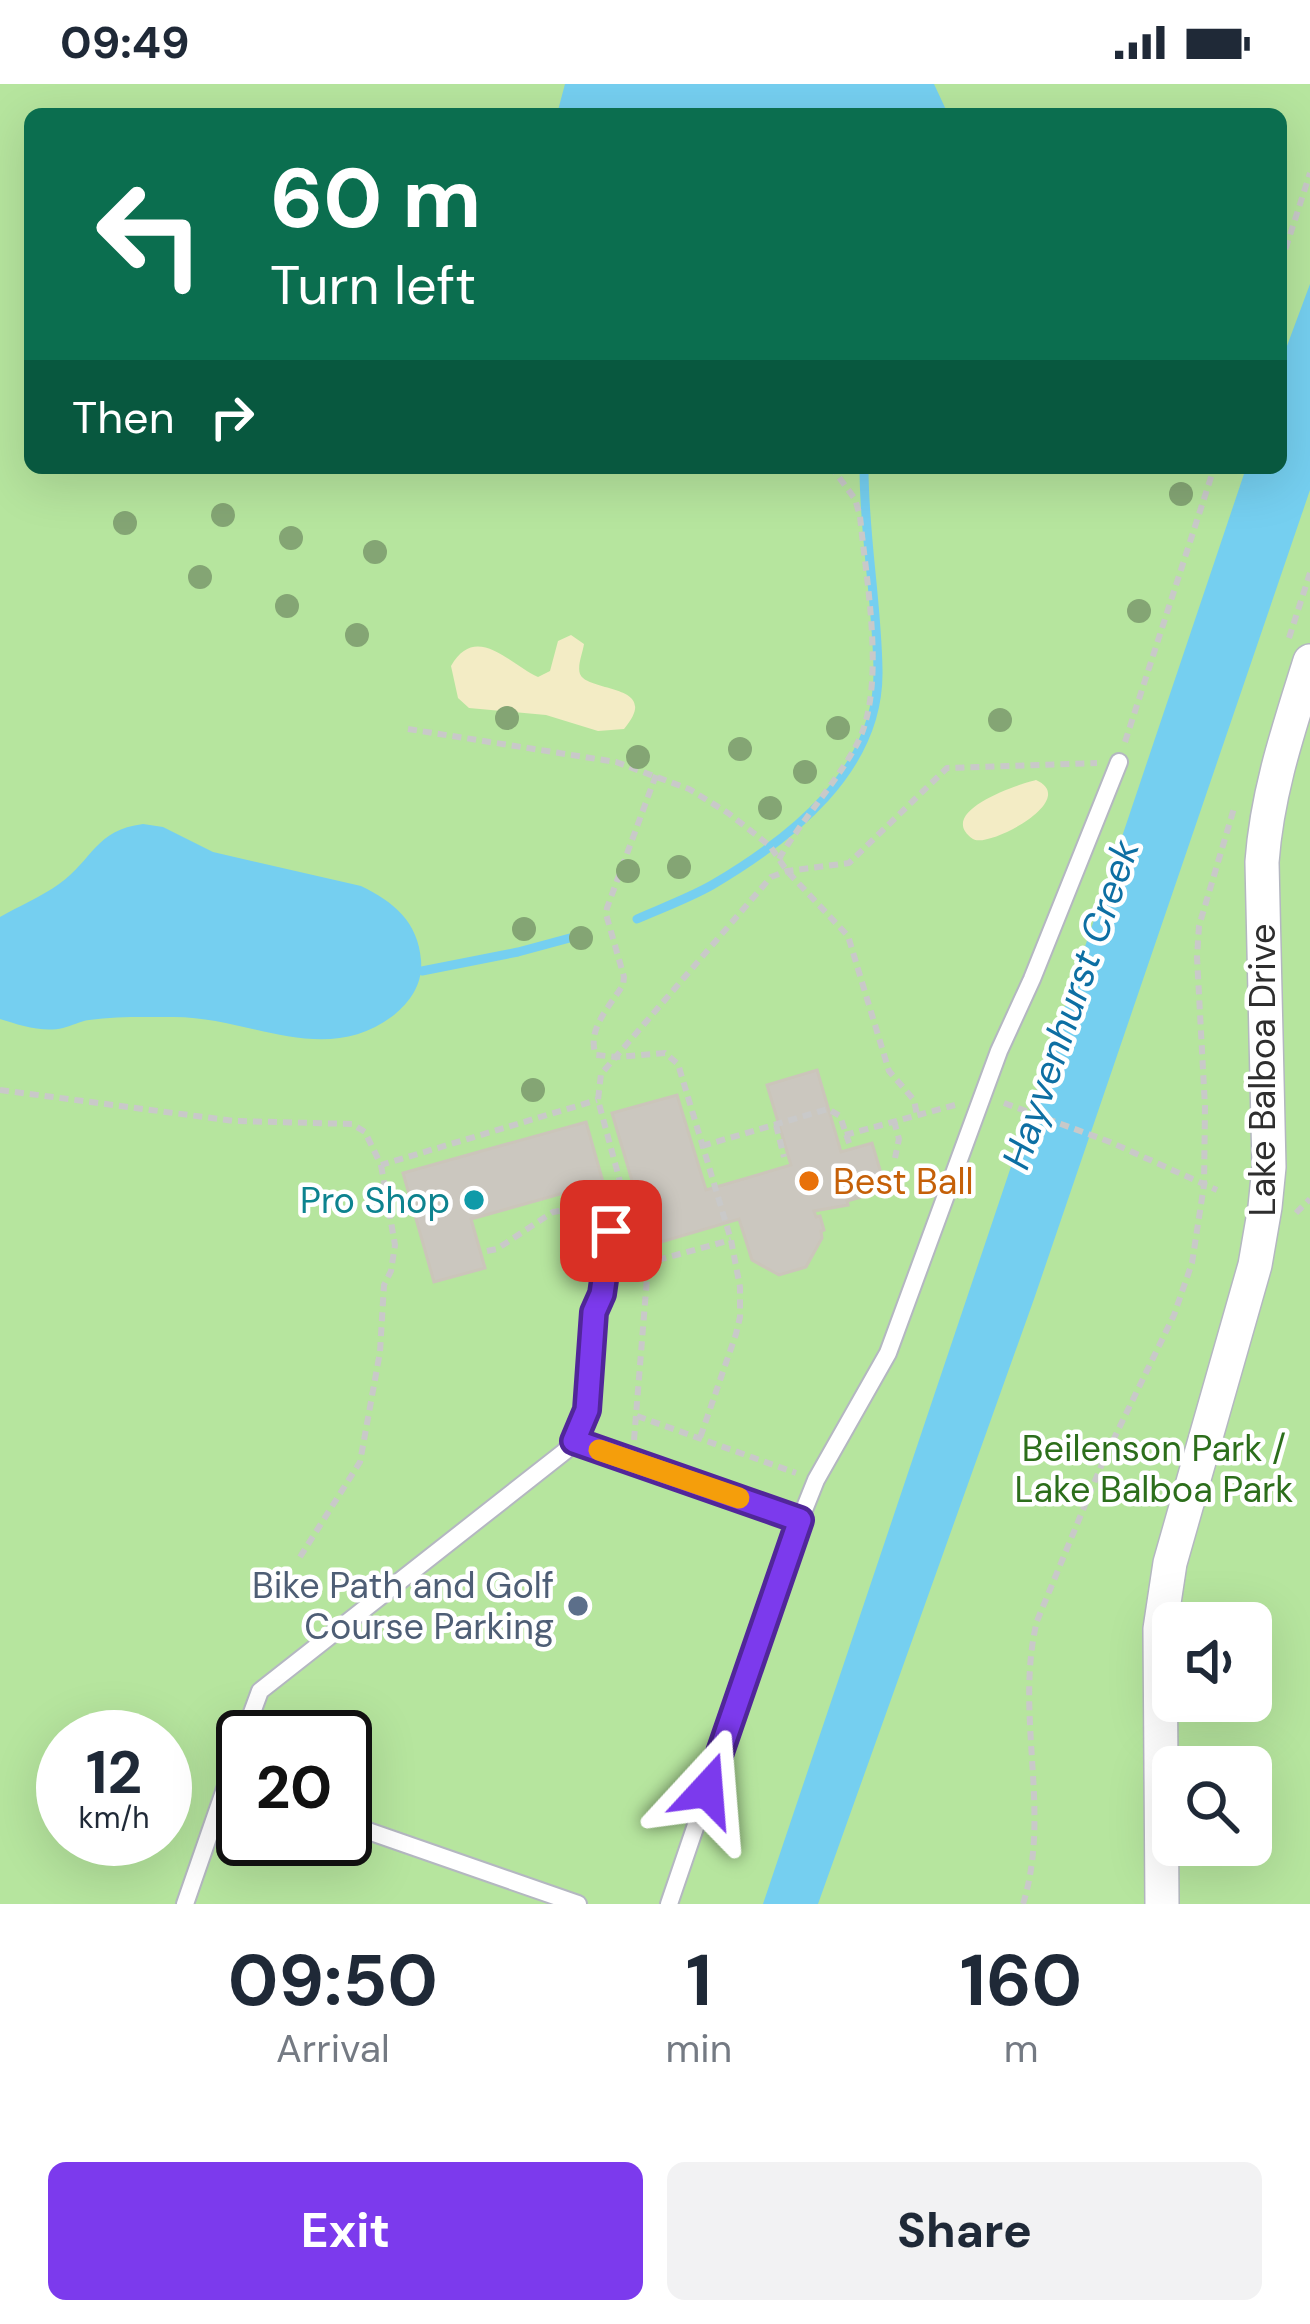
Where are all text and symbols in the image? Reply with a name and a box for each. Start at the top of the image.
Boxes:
text: 09:49 [60,13,190,72]
text: 60 m [270,144,481,253]
icon: left [72,156,228,312]
text: Turn left [270,250,476,321]
icon: right [199,384,265,450]
text: Then [72,388,175,447]
water label: Hayvenhurst Creek [990,833,1151,1176]
street label: Lake Balboa Drive [1239,923,1286,1217]
place label: Best Ball [833,1158,973,1205]
marker: Best Ball [796,1168,822,1194]
place label: Pro Shop [300,1177,450,1224]
pin [560,1180,662,1282]
marker: Pro Shop [461,1187,487,1213]
icon: arrive [578,1198,644,1264]
park label: Beilenson Park / Lake Balboa Park [1015,1425,1293,1513]
place label: Bike Path and Golf Course Parking [252,1562,554,1650]
marker: Bike Path and Golf Course Parking [565,1593,591,1619]
map controls [1152,1602,1272,1866]
button: sound [1152,1602,1272,1722]
speed limit sign: 20 [216,1710,372,1866]
position arrow [644,1727,770,1853]
text: 12 [86,1733,142,1812]
button: search [1152,1746,1272,1866]
text: km/h [79,1798,149,1837]
text: 09:50 [228,1934,438,2027]
text: 1 [686,1934,712,2027]
text: 160 [960,1934,1082,2027]
text: Arrival [276,2023,390,2074]
text: min [666,2023,732,2074]
text: m [1004,2023,1038,2074]
button: Exit [48,2162,643,2300]
button: Share [667,2162,1262,2300]

